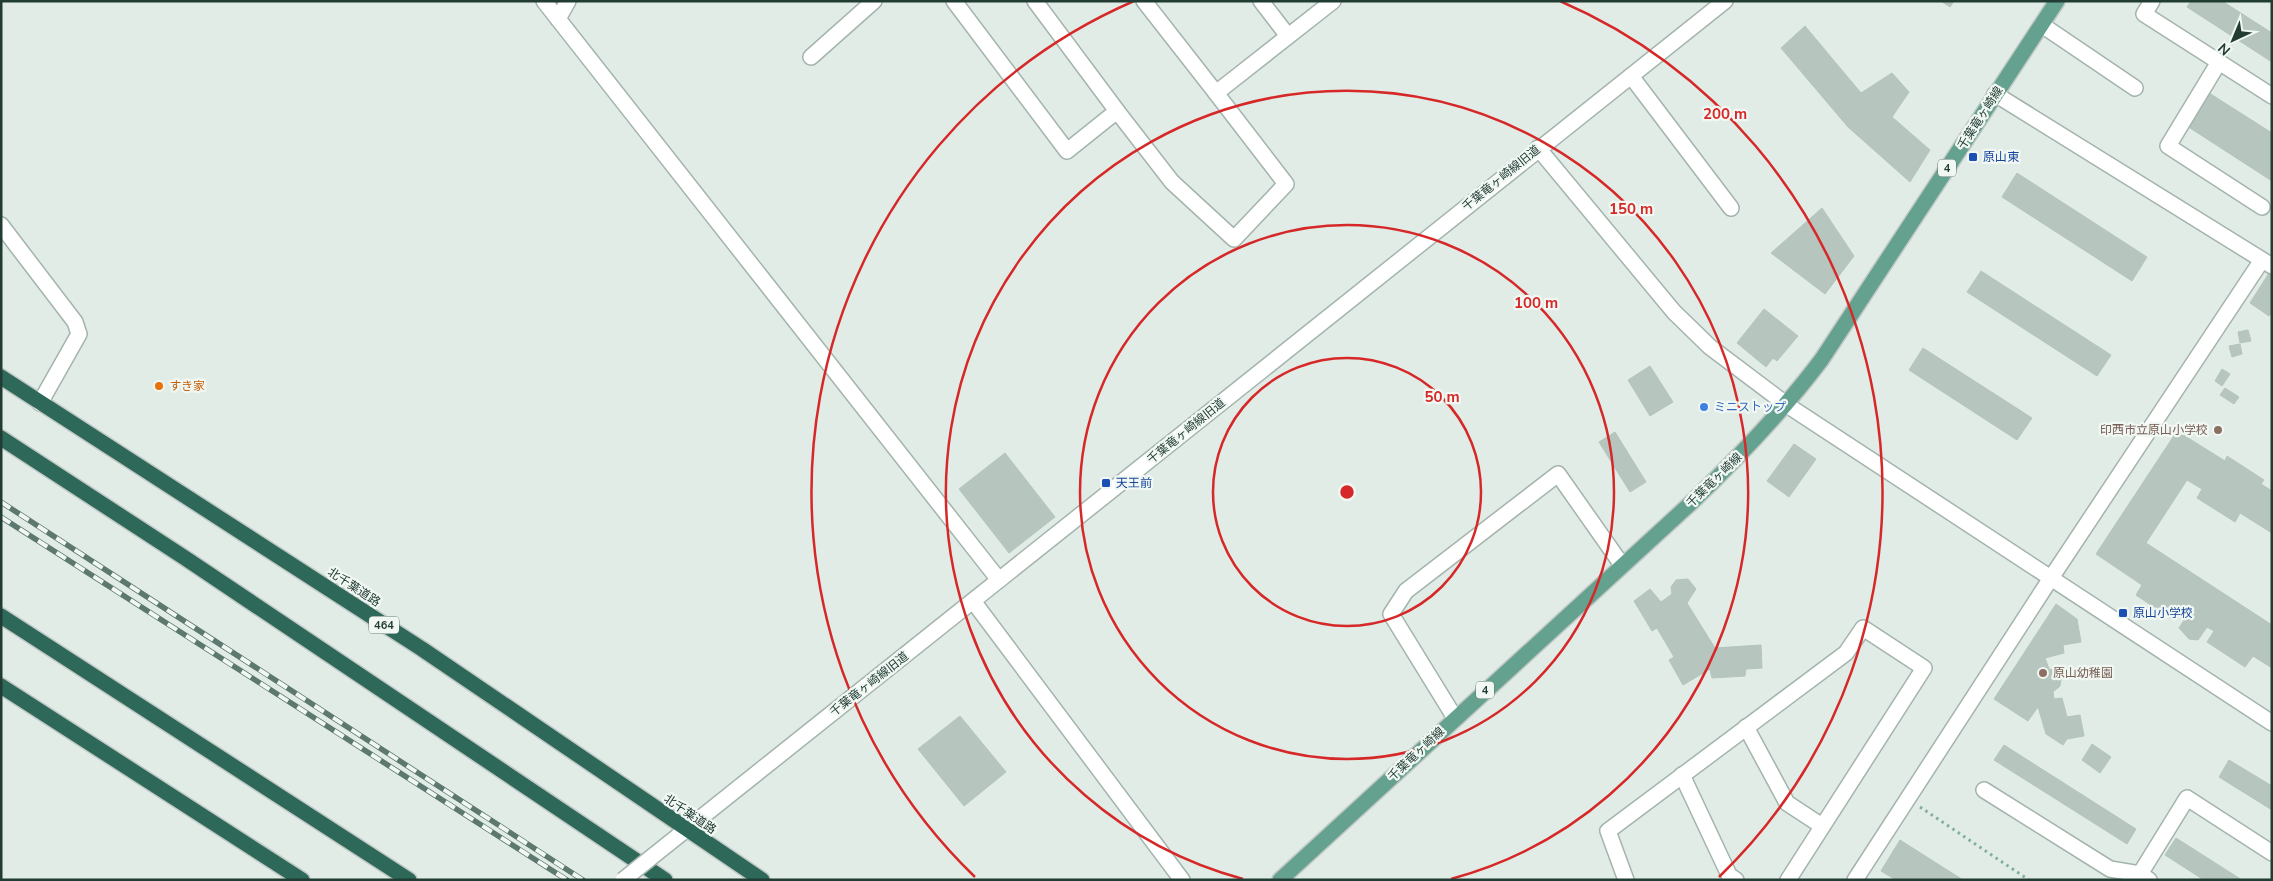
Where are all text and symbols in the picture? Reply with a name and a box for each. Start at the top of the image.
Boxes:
north arrow [2208,15,2258,65]
text: N [2214,39,2235,59]
street label: 千葉竜ヶ崎線 [1954,83,2006,153]
text: 200 m [1703,104,1747,124]
street label: 千葉竜ヶ崎線旧道 [1459,142,1543,214]
place label: 原山東 [1983,149,2019,165]
marker: 原山東 [1967,151,1979,163]
road number: 4 [1938,160,1956,177]
text: 150 m [1609,199,1653,219]
text: 100 m [1514,293,1558,313]
place label: すき家 [169,378,205,394]
marker: すき家 [153,380,165,392]
text: 50 m [1424,387,1460,407]
street label: 千葉竜ヶ崎線旧道 [1144,395,1228,467]
place label: ミニストップ [1714,399,1786,415]
marker: ミニストップ [1698,401,1710,413]
place label: 印西市立原山小学校 [2100,422,2208,438]
marker: 印西市立原山小学校 [2212,424,2224,436]
street label: 千葉竜ヶ崎線 [1683,449,1745,511]
place label: 天王前 [1116,475,1152,491]
marker: 天王前 [1100,477,1112,489]
centre of rings [1338,483,1356,501]
street label: 北千葉道路 [324,564,384,610]
place label: 原山小学校 [2133,605,2193,621]
marker: 原山小学校 [2117,607,2129,619]
road number: 464 [369,616,399,634]
street label: 千葉竜ヶ崎線旧道 [826,648,912,720]
place label: 原山幼稚園 [2053,665,2113,681]
marker: 原山幼稚園 [2037,667,2049,679]
road number: 4 [1476,682,1494,698]
street label: 千葉竜ヶ崎線 [1384,724,1448,784]
street label: 北千葉道路 [661,791,719,837]

